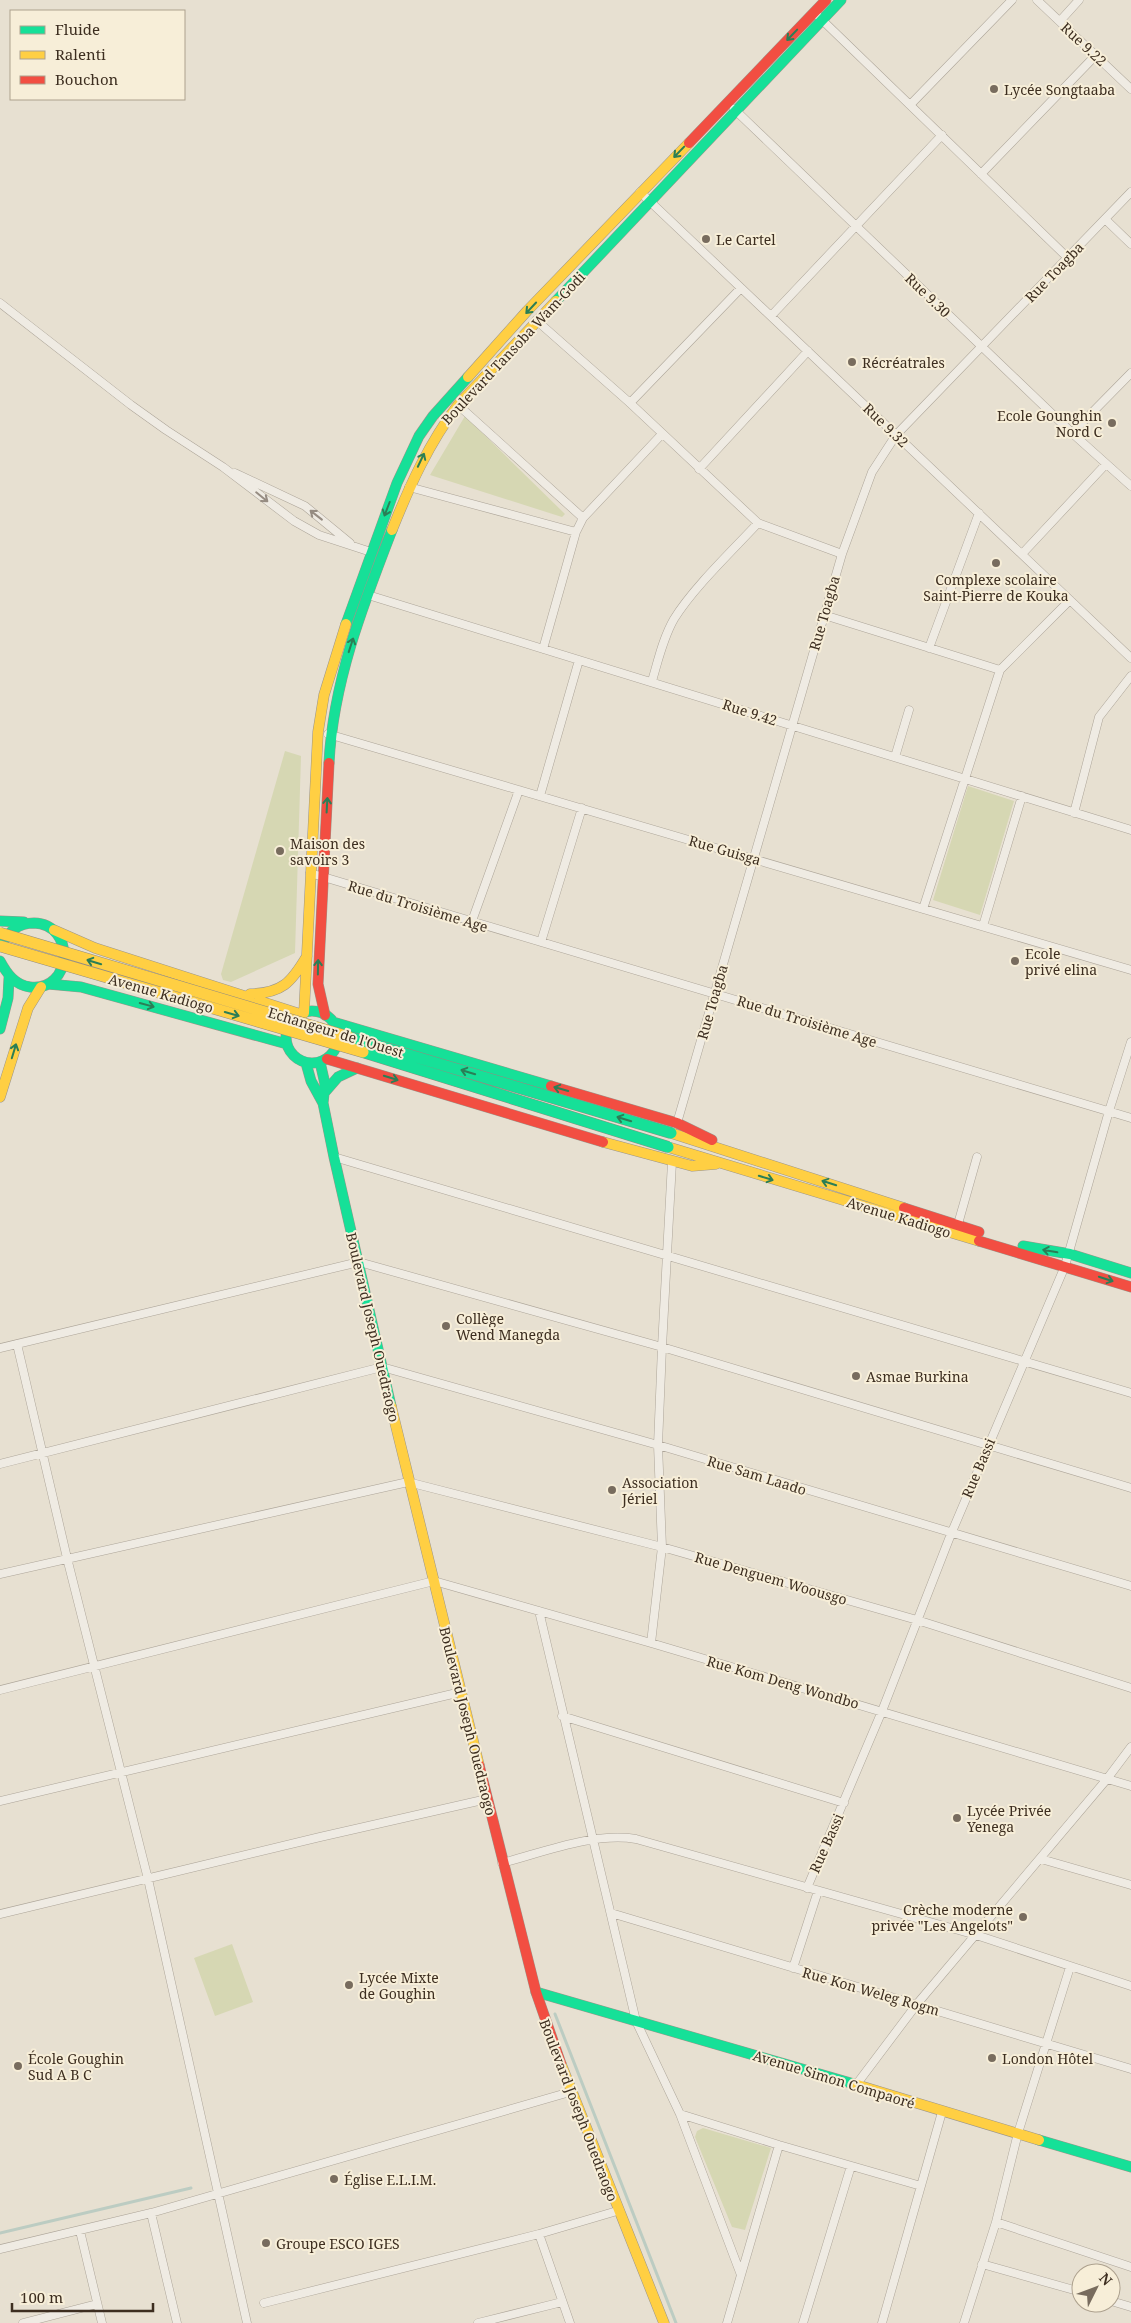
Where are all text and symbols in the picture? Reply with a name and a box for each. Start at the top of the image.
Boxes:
legend [10,10,185,100]
street label: Rue 9.22 [1057,18,1111,70]
text: Fluide [55,19,100,39]
one-way arrow [786,29,798,41]
text: Ralenti [55,44,106,64]
text: Bouchon [55,69,119,89]
place label: Lycée Songtaaba [1004,80,1115,99]
marker: Lycée Songtaaba [988,83,1000,95]
one-way arrow [673,146,685,158]
place label: Le Cartel [716,230,776,249]
marker: Le Cartel [700,233,712,245]
street label: Rue Toagba [1020,238,1088,306]
street label: Boulevard Tansoba Wam-Godi [437,267,589,429]
street label: Rue 9.30 [901,269,955,321]
one-way arrow [525,301,537,314]
place label: Récréatrales [862,353,945,372]
marker: Récréatrales [846,356,858,368]
street label: Rue 9.32 [859,399,913,451]
place label: Ecole Gounghin Nord C [997,406,1102,441]
marker: Ecole Gounghin Nord C [1106,417,1118,429]
one-way arrow [417,453,426,468]
one-way arrow [255,491,268,502]
one-way arrow [382,501,391,516]
one-way arrow [310,510,323,521]
marker: Complexe scolaire Saint-Pierre de Kouka [990,557,1002,569]
place label: Complexe scolaire Saint-Pierre de Kouka [923,570,1069,605]
street label: Rue Toagba [804,573,844,653]
one-way arrow [347,637,357,653]
street label: Rue 9.42 [720,694,780,730]
one-way arrow [323,797,332,813]
street label: Rue Guisga [687,831,763,869]
place label: Maison des savoirs 3 [290,834,365,869]
marker: Maison des savoirs 3 [274,845,286,857]
street label: Rue du Troisième Age [346,876,490,936]
place label: Ecole privé elina [1025,944,1097,979]
marker: Ecole privé elina [1009,955,1021,967]
one-way arrow [87,956,103,966]
one-way arrow [314,959,323,975]
street label: Rue Toagba [692,962,732,1042]
street label: Avenue Kadiogo [106,969,216,1017]
street label: Rue du Troisième Age [735,991,879,1051]
one-way arrow [138,1001,154,1011]
street label: Echangeur de l'Ouest [266,1002,406,1062]
one-way arrow [223,1009,239,1019]
one-way arrow [10,1043,20,1059]
one-way arrow [461,1067,477,1077]
one-way arrow [382,1074,398,1083]
one-way arrow [553,1083,569,1093]
one-way arrow [616,1114,632,1124]
one-way arrow [758,1173,774,1183]
one-way arrow [821,1177,837,1187]
street label: Avenue Kadiogo [845,1192,953,1242]
street label: Boulevard Joseph Ouedraogo [342,1230,404,1424]
one-way arrow [1043,1245,1059,1255]
one-way arrow [1098,1275,1114,1284]
place label: Collège Wend Manegda [456,1309,560,1344]
marker: Collège Wend Manegda [440,1320,452,1332]
place label: Asmae Burkina [866,1367,969,1386]
marker: Asmae Burkina [850,1370,862,1382]
street label: Rue Bassi [957,1435,999,1501]
street label: Rue Sam Laado [705,1451,809,1499]
place label: Association Jériel [621,1473,698,1508]
marker: Association Jériel [606,1484,618,1496]
street label: Rue Denguem Woousgo [693,1547,849,1609]
street label: Boulevard Joseph Ouedraogo [435,1625,501,1817]
street label: Rue Kom Deng Wondbo [705,1651,861,1713]
place label: Lycée Privée Yenega [966,1801,1051,1836]
street label: Rue Bassi [804,1810,848,1876]
marker: Lycée Privée Yenega [951,1812,963,1824]
place label: Crèche moderne privée "Les Angelots" [871,1900,1013,1935]
marker: Crèche moderne privée "Les Angelots" [1017,1911,1029,1923]
street label: Rue Kon Weleg Rogm [800,1962,942,2020]
place label: Lycée Mixte de Goughin [359,1968,439,2003]
marker: Lycée Mixte de Goughin [343,1979,355,1991]
street label: Boulevard Joseph Ouedraogo [535,2016,623,2204]
street label: Avenue Simon Compaoré [751,2045,917,2113]
place label: École Goughin Sud A B C [28,2049,124,2084]
place label: London Hôtel [1002,2049,1094,2068]
marker: London Hôtel [986,2052,998,2064]
marker: École Goughin Sud A B C [12,2060,24,2072]
place label: Église E.L.I.M. [344,2170,436,2189]
marker: Église E.L.I.M. [328,2173,340,2185]
place label: Groupe ESCO IGES [276,2234,400,2253]
marker: Groupe ESCO IGES [260,2237,272,2249]
north arrow [1071,2263,1121,2313]
text: N [1095,2269,1117,2289]
scale bar [12,2280,154,2312]
text: 100 m [20,2287,63,2307]

